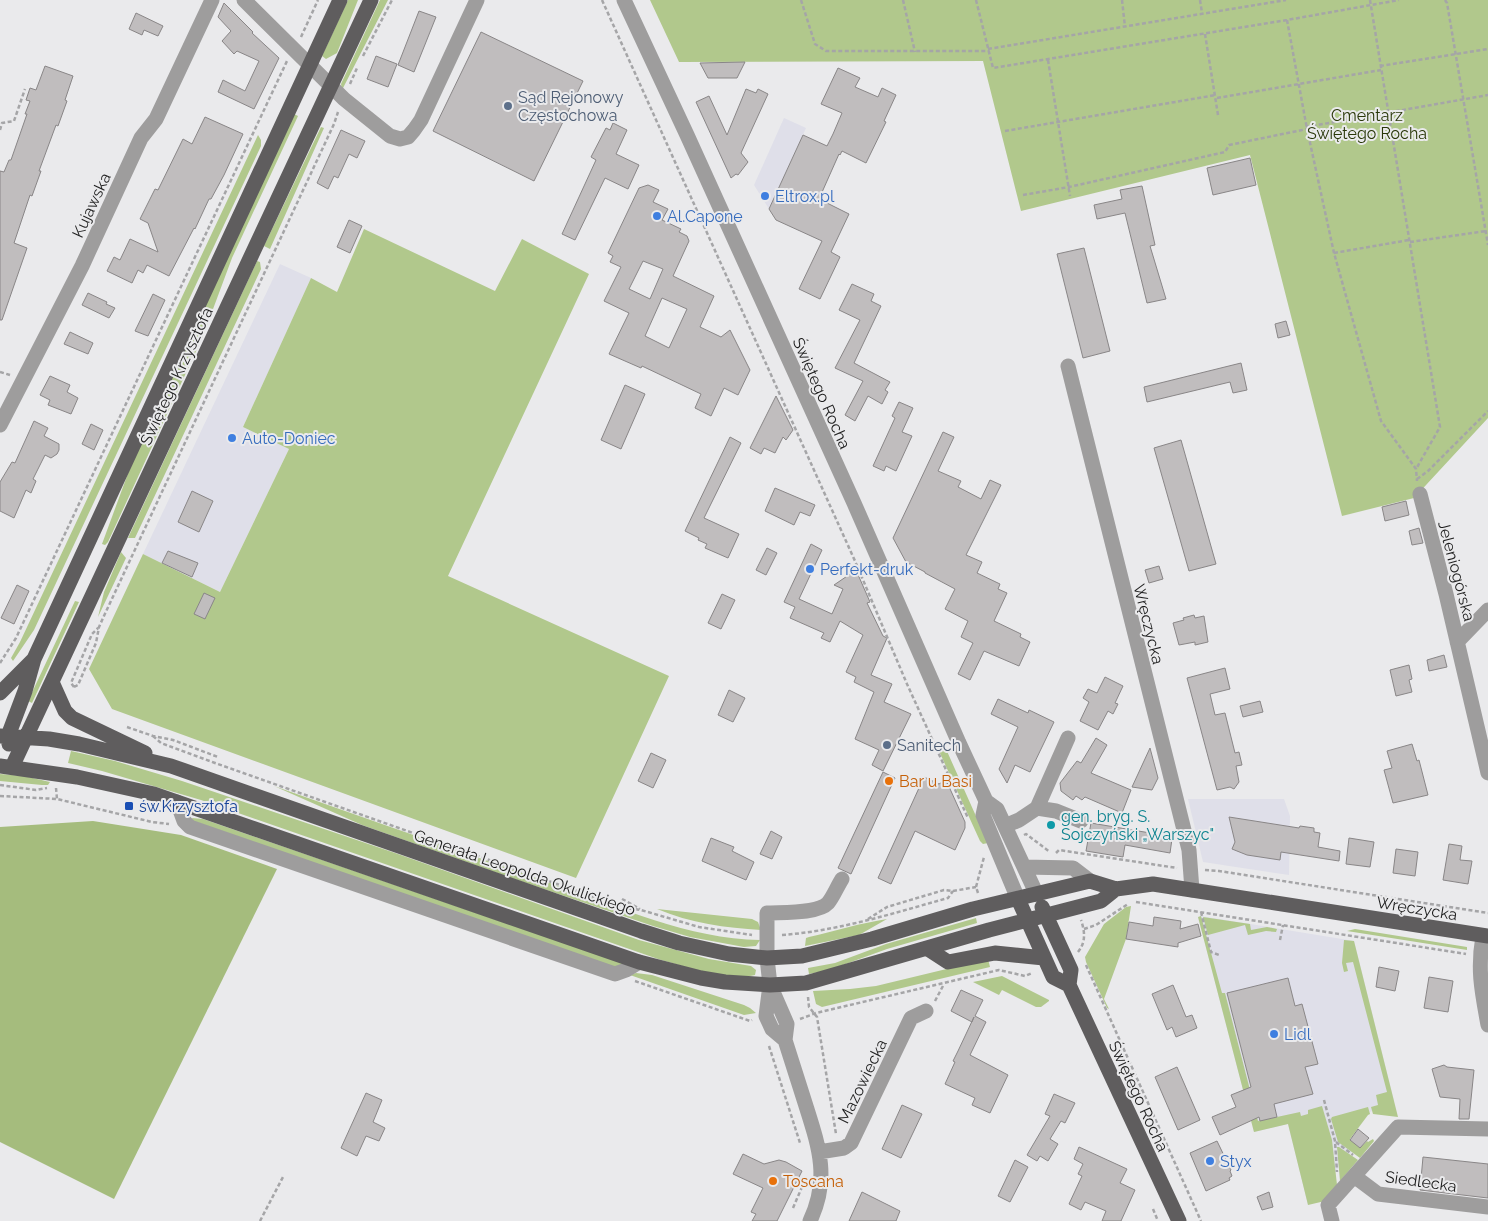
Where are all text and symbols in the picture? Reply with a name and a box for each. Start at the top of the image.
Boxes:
place label: Sąd Rejonowy Częstochowa [518,88,624,125]
marker: Sąd Rejonowy Częstochowa [502,100,514,112]
park label: Cmentarz Świętego Rocha [1307,106,1427,143]
street label: Kujawska [68,170,115,241]
place label: Eltrox.pl [775,187,835,206]
marker: Eltrox.pl [759,190,771,202]
place label: Al.Capone [667,207,743,226]
marker: Al.Capone [651,210,663,222]
street label: Świętego Krzysztofa [135,304,217,448]
street label: Świętego Rocha [788,334,856,452]
place label: Auto-Doniec [242,429,336,448]
marker: Auto-Doniec [226,432,238,444]
street label: Jeleniogórska [1434,519,1479,623]
place label: Perfekt-druk [820,560,914,579]
marker: Perfekt-druk [804,563,816,575]
street label: Wręczycka [1129,582,1168,666]
place label: Sanitech [897,736,961,755]
marker: Sanitech [881,739,893,751]
place label: Bar u Basi [899,772,972,791]
marker: Bar u Basi [883,775,895,787]
place label: św.Krzysztofa [139,797,238,816]
marker: św.Krzysztofa [123,800,135,812]
place label: gen. bryg. S. Sojczyński „Warszyc" [1061,807,1214,844]
marker: gen. bryg. S. Sojczyński „Warszyc" [1045,819,1057,831]
street label: Generała Leopolda Okulickiego [411,826,638,919]
street label: Wręczycka [1375,893,1459,924]
place label: Lidl [1284,1025,1312,1044]
marker: Lidl [1268,1028,1280,1040]
street label: Mazowiecka [834,1036,891,1126]
street label: Świętego Rocha [1105,1037,1173,1155]
place label: Styx [1220,1152,1252,1171]
marker: Styx [1204,1155,1216,1167]
street label: Siedlecka [1384,1167,1458,1196]
place label: Toscana [783,1172,844,1191]
marker: Toscana [767,1175,779,1187]

